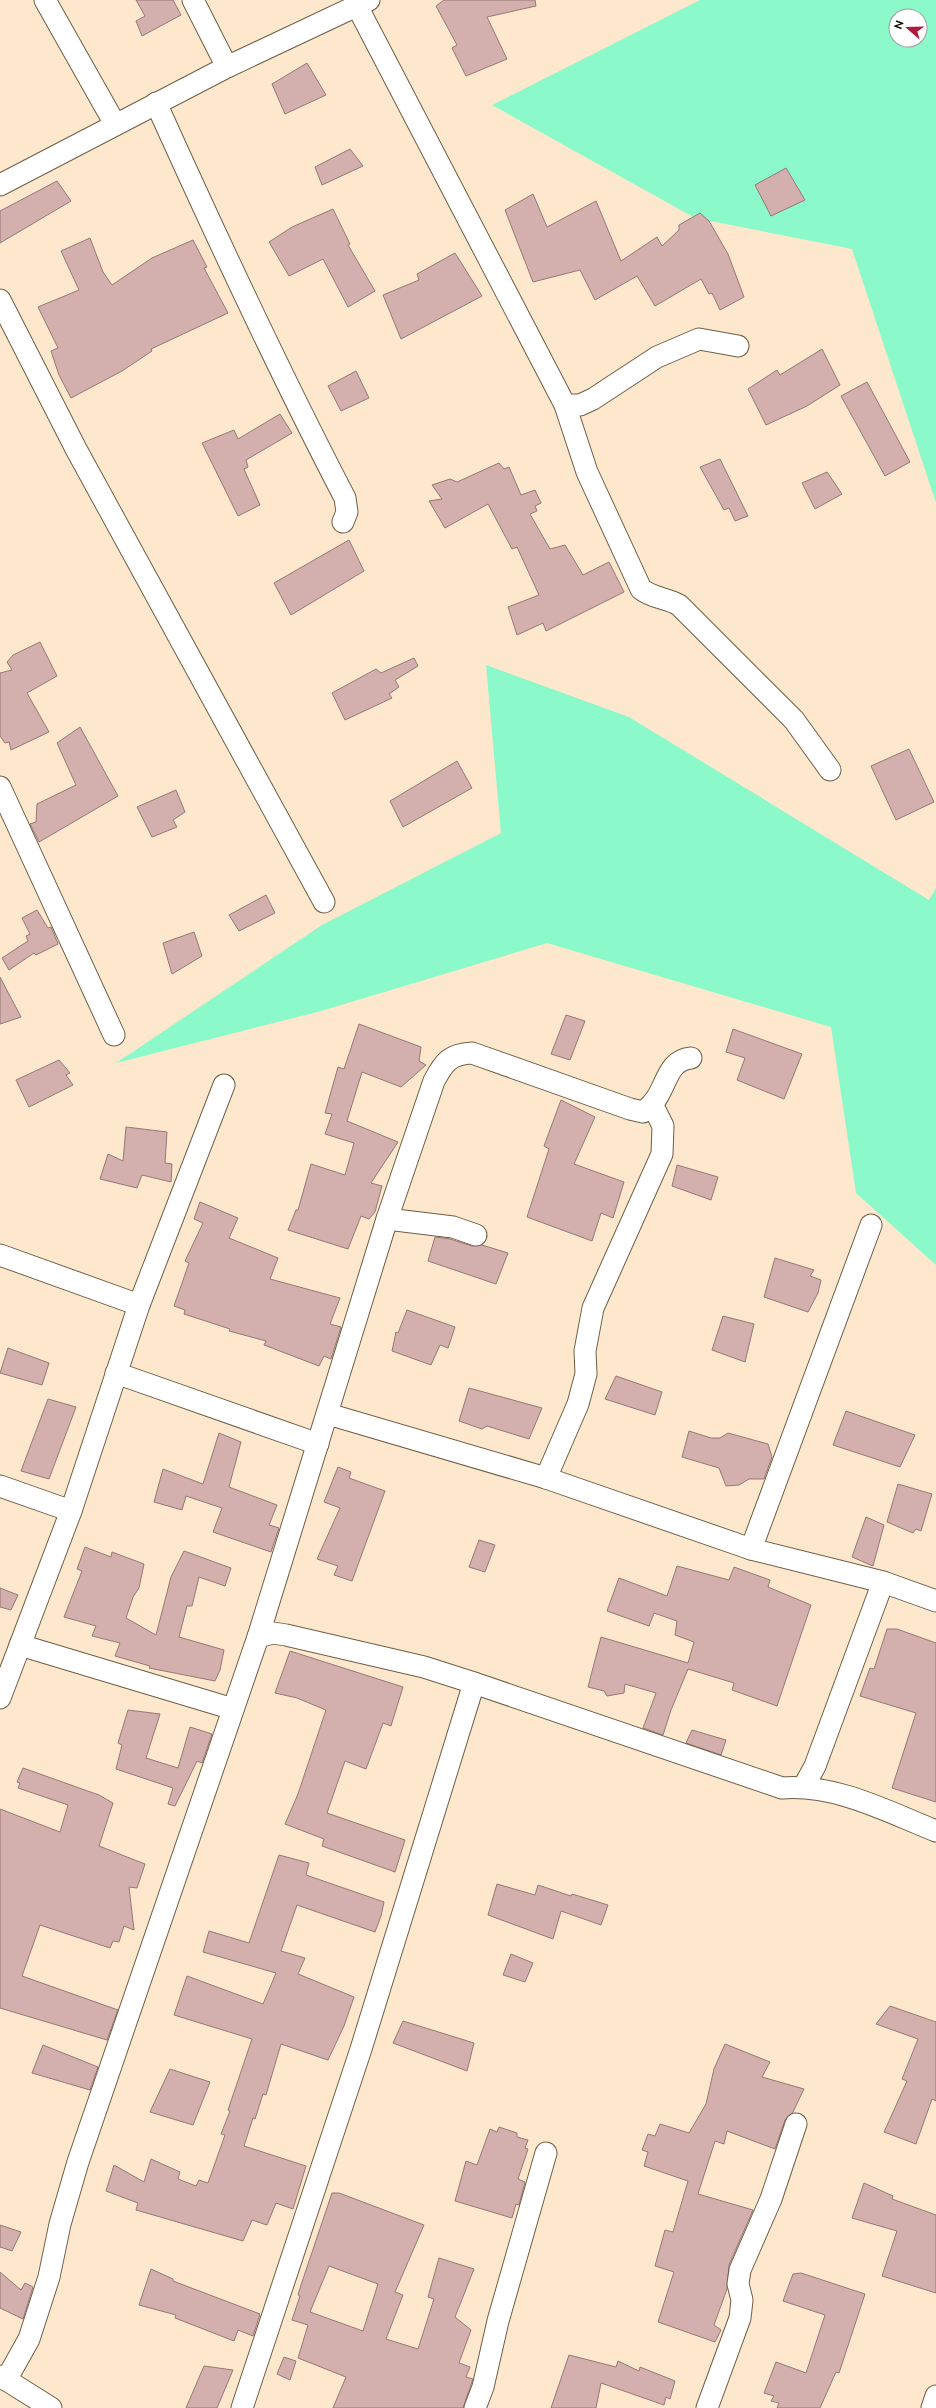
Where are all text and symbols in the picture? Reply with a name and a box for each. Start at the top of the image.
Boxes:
north arrow [888,8,928,48]
text: N [892,19,907,31]

